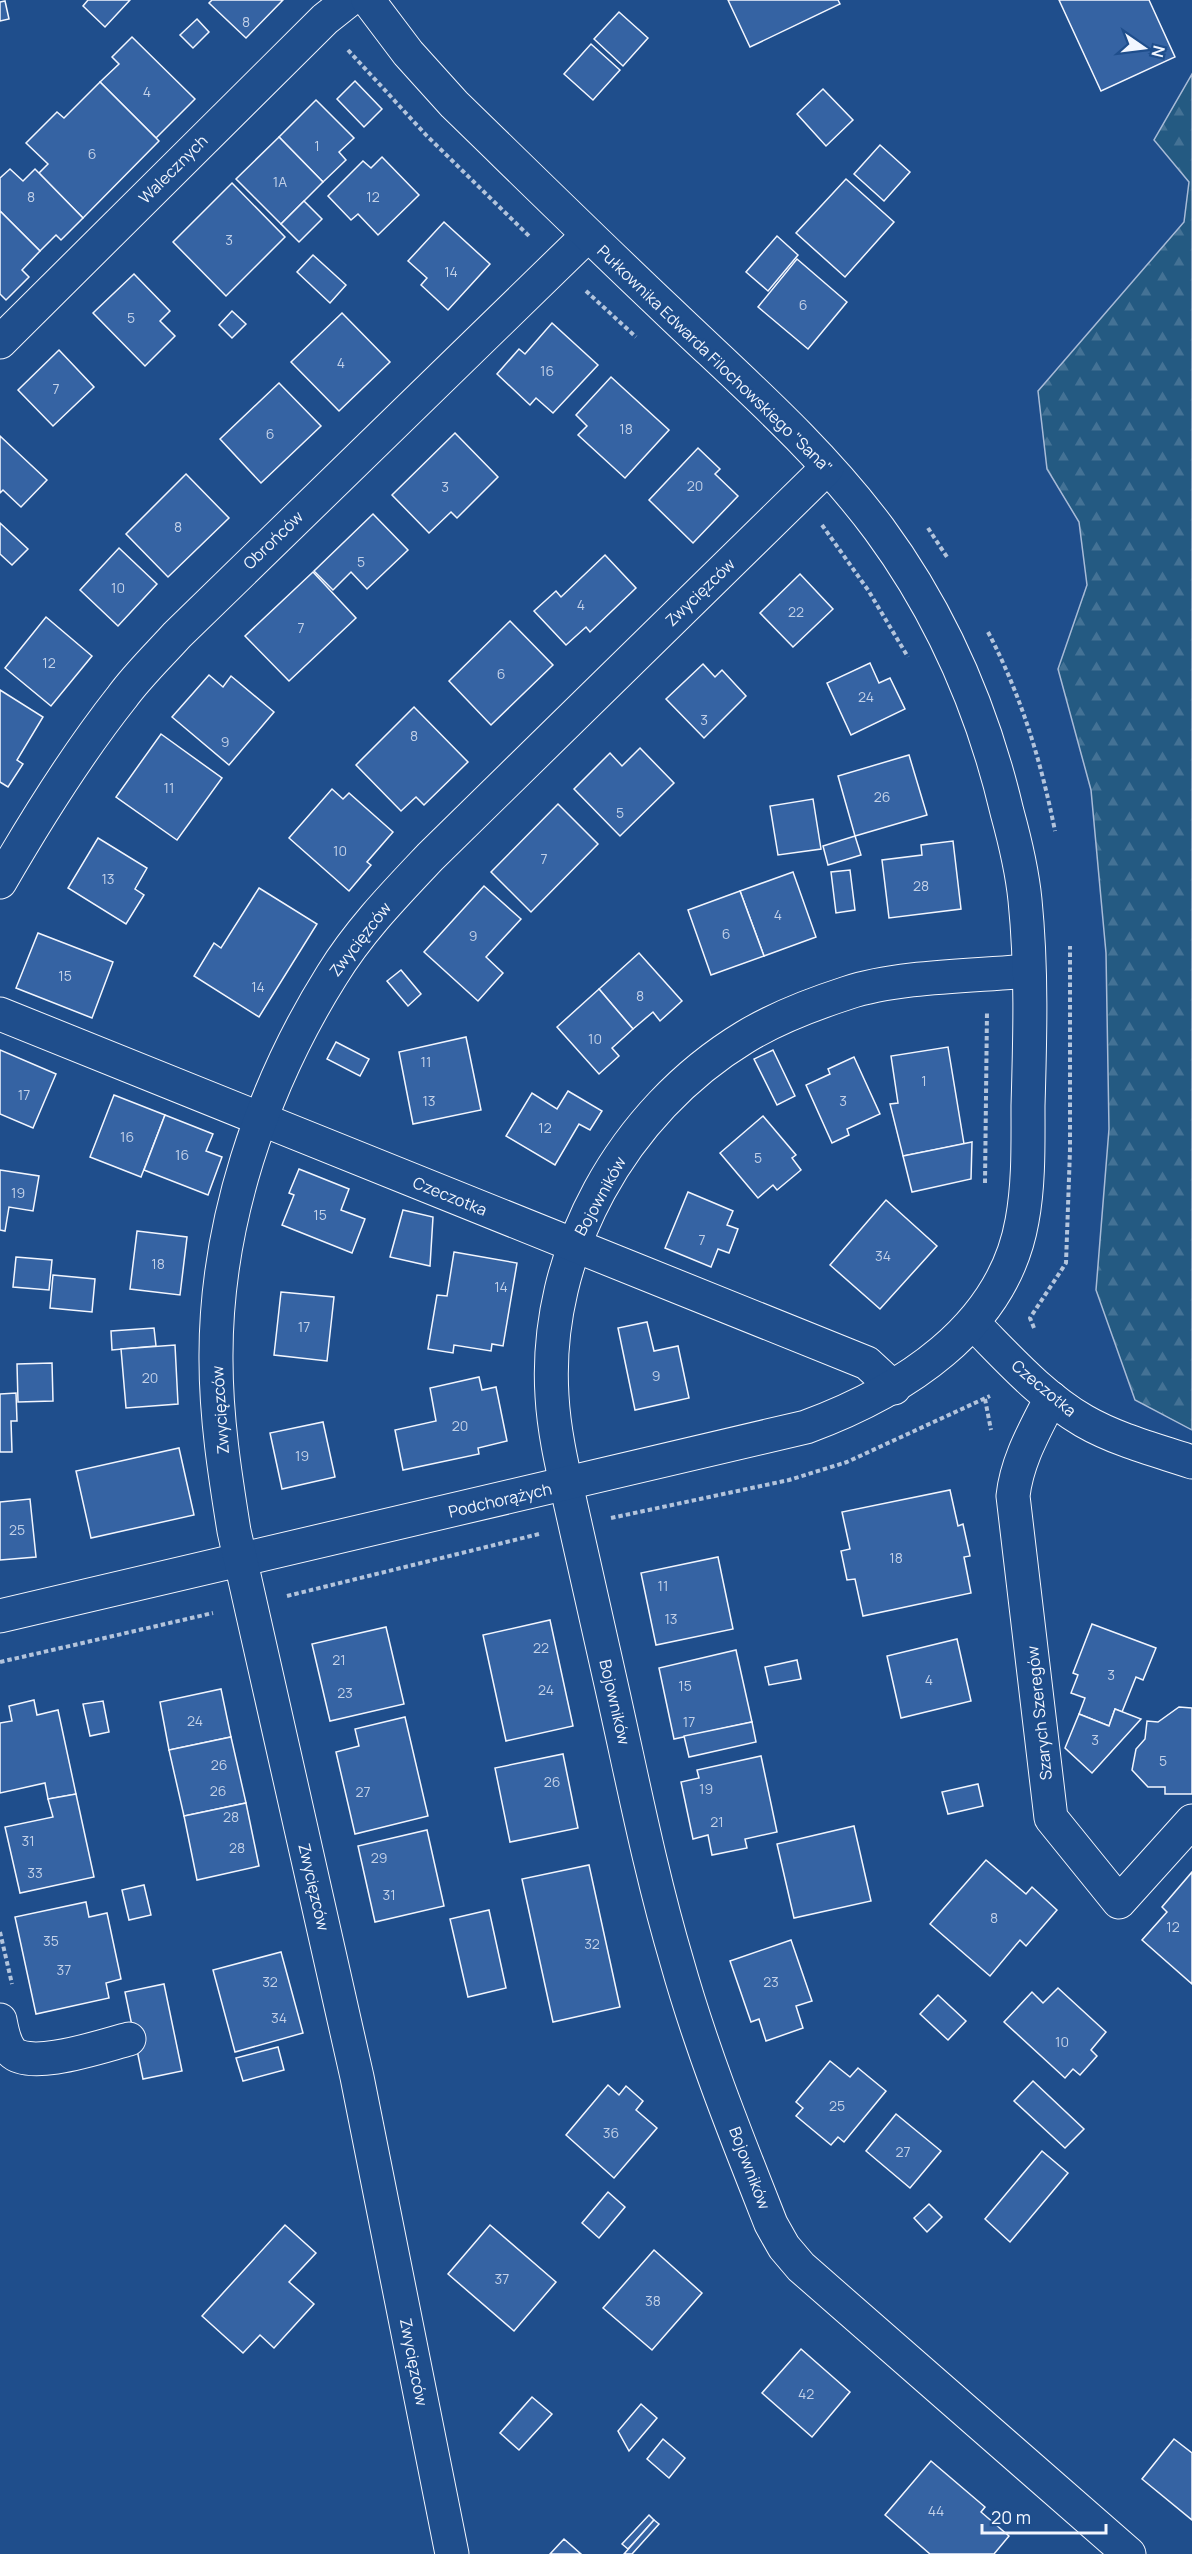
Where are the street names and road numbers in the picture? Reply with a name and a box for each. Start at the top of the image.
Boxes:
street label: Walecznych [134,130,212,208]
street label: Pułkownika Edwarda Filochowskiego "Sana" [592,240,838,478]
street label: Obrońców [238,506,308,574]
street label: Zwycięzców [660,553,740,631]
street label: Zwycięzców [324,897,396,981]
street label: Bojowników [569,1153,631,1239]
street label: Czeczotka [410,1171,490,1221]
street label: Czeczotka [1007,1354,1081,1422]
street label: Zwycięzców [206,1365,234,1455]
street label: Podchorążych [446,1477,554,1523]
street label: Szarych Szeregów [1021,1645,1057,1781]
street label: Bojowników [594,1657,636,1747]
street label: Zwycięzców [293,1841,335,1933]
street label: Bojowników [724,2123,776,2213]
street label: Zwycięzców [395,2316,433,2408]

